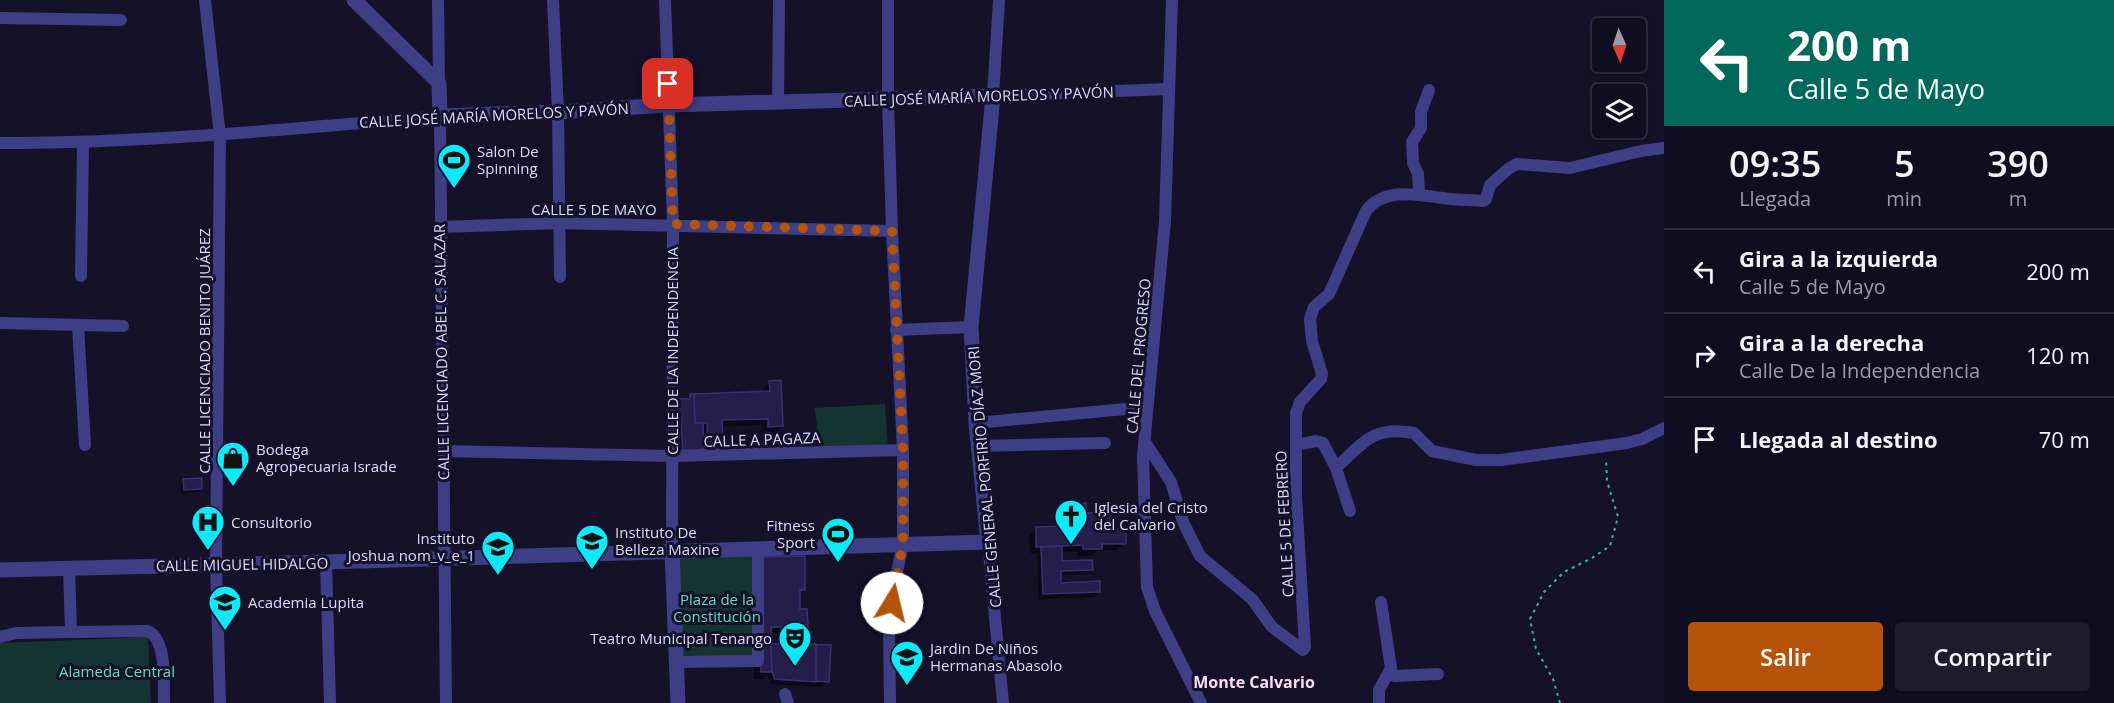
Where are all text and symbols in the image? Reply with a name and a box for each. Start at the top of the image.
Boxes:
text: 200 m [1787,16,1911,73]
north arrow [1592,18,1646,72]
map controls [1592,18,1646,138]
icon: left [1688,24,1766,102]
pin [642,58,693,109]
icon: arrive [651,67,684,100]
text: Calle 5 de Mayo [1787,70,1985,107]
street label: CALLE JOSÉ MARÍA MORELOS Y PAVÓN [844,81,1114,111]
button: layers [1592,84,1646,138]
street label: CALLE JOSÉ MARÍA MORELOS Y PAVÓN [359,98,629,132]
text: 09:35 [1729,139,1821,188]
text: 5 [1894,139,1915,188]
text: 390 [1987,139,2049,188]
place label: Salon De Spinning [477,141,539,178]
sports icon: Salon De Spinning [436,142,472,189]
text: Llegada [1739,185,1811,212]
text: min [1886,185,1922,212]
text: m [2009,185,2027,212]
street label: CALLE 5 DE MAYO [531,199,657,219]
street label: CALLE LICENCIADO ABEL C. SALAZAR [429,223,453,480]
street label: CALLE LICENCIADO BENITO JUÁREZ [194,228,214,474]
text: Gira a la izquierda [1739,243,1938,273]
street label: CALLE DE LA INDEPENDENCIA [662,246,682,455]
icon: left [1688,255,1721,288]
text: 200 m [2026,256,2090,286]
text: Calle 5 de Mayo [1739,273,1886,300]
street label: CALLE DEL PROGRESO [1121,277,1155,435]
text: Gira a la derecha [1739,327,1924,357]
icon: right [1688,339,1721,372]
text: 120 m [2026,340,2090,370]
street label: CALLE GENERAL PORFIRIO DÍAZ MORI [963,345,1005,609]
text: Calle De la Independencia [1739,357,1980,384]
icon: arrive [1688,423,1721,456]
text: Llegada al destino [1739,424,1938,454]
text: 70 m [2039,424,2090,454]
street label: CALLE A PAGAZA [703,427,821,451]
place label: Bodega Agropecuaria Israde [256,439,397,476]
shop icon: Bodega Agropecuaria Israde [215,440,251,487]
street label: CALLE 5 DE FEBRERO [1270,450,1298,598]
place label: Iglesia del Cristo del Calvario [1094,497,1208,534]
church icon: Iglesia del Cristo del Calvario [1053,498,1089,545]
hospital icon: Consultorio [190,504,226,551]
place label: Consultorio [231,512,312,532]
place label: Fitness Sport [766,515,815,552]
sports icon: Fitness Sport [820,516,856,563]
place label: Instituto De Belleza Maxine [615,522,719,559]
school or university icon: Instituto De Belleza Maxine [574,523,610,570]
place label: Instituto Joshua nom_v_e_1 [346,528,475,565]
school or university icon: Instituto Joshua nom_v_e_1 [480,529,516,576]
street label: CALLE MIGUEL HIDALGO [156,552,328,576]
position arrow [860,571,924,635]
school or university icon: Academia Lupita [207,584,243,631]
park label: Plaza de la Constitución [673,589,761,626]
place label: Academia Lupita [248,592,364,612]
theatre icon: Teatro Municipal Tenango [777,620,813,667]
button: Salir [1688,622,1883,691]
button: Compartir [1895,622,2090,691]
place label: Teatro Municipal Tenango [590,628,772,648]
place label: Jardin De Niños Hermanas Abasolo [928,638,1062,675]
school or university icon: Jardin De Niños Hermanas Abasolo [889,639,925,686]
park label: Alameda Central [59,661,175,681]
district label: Monte Calvario [1193,671,1315,693]

